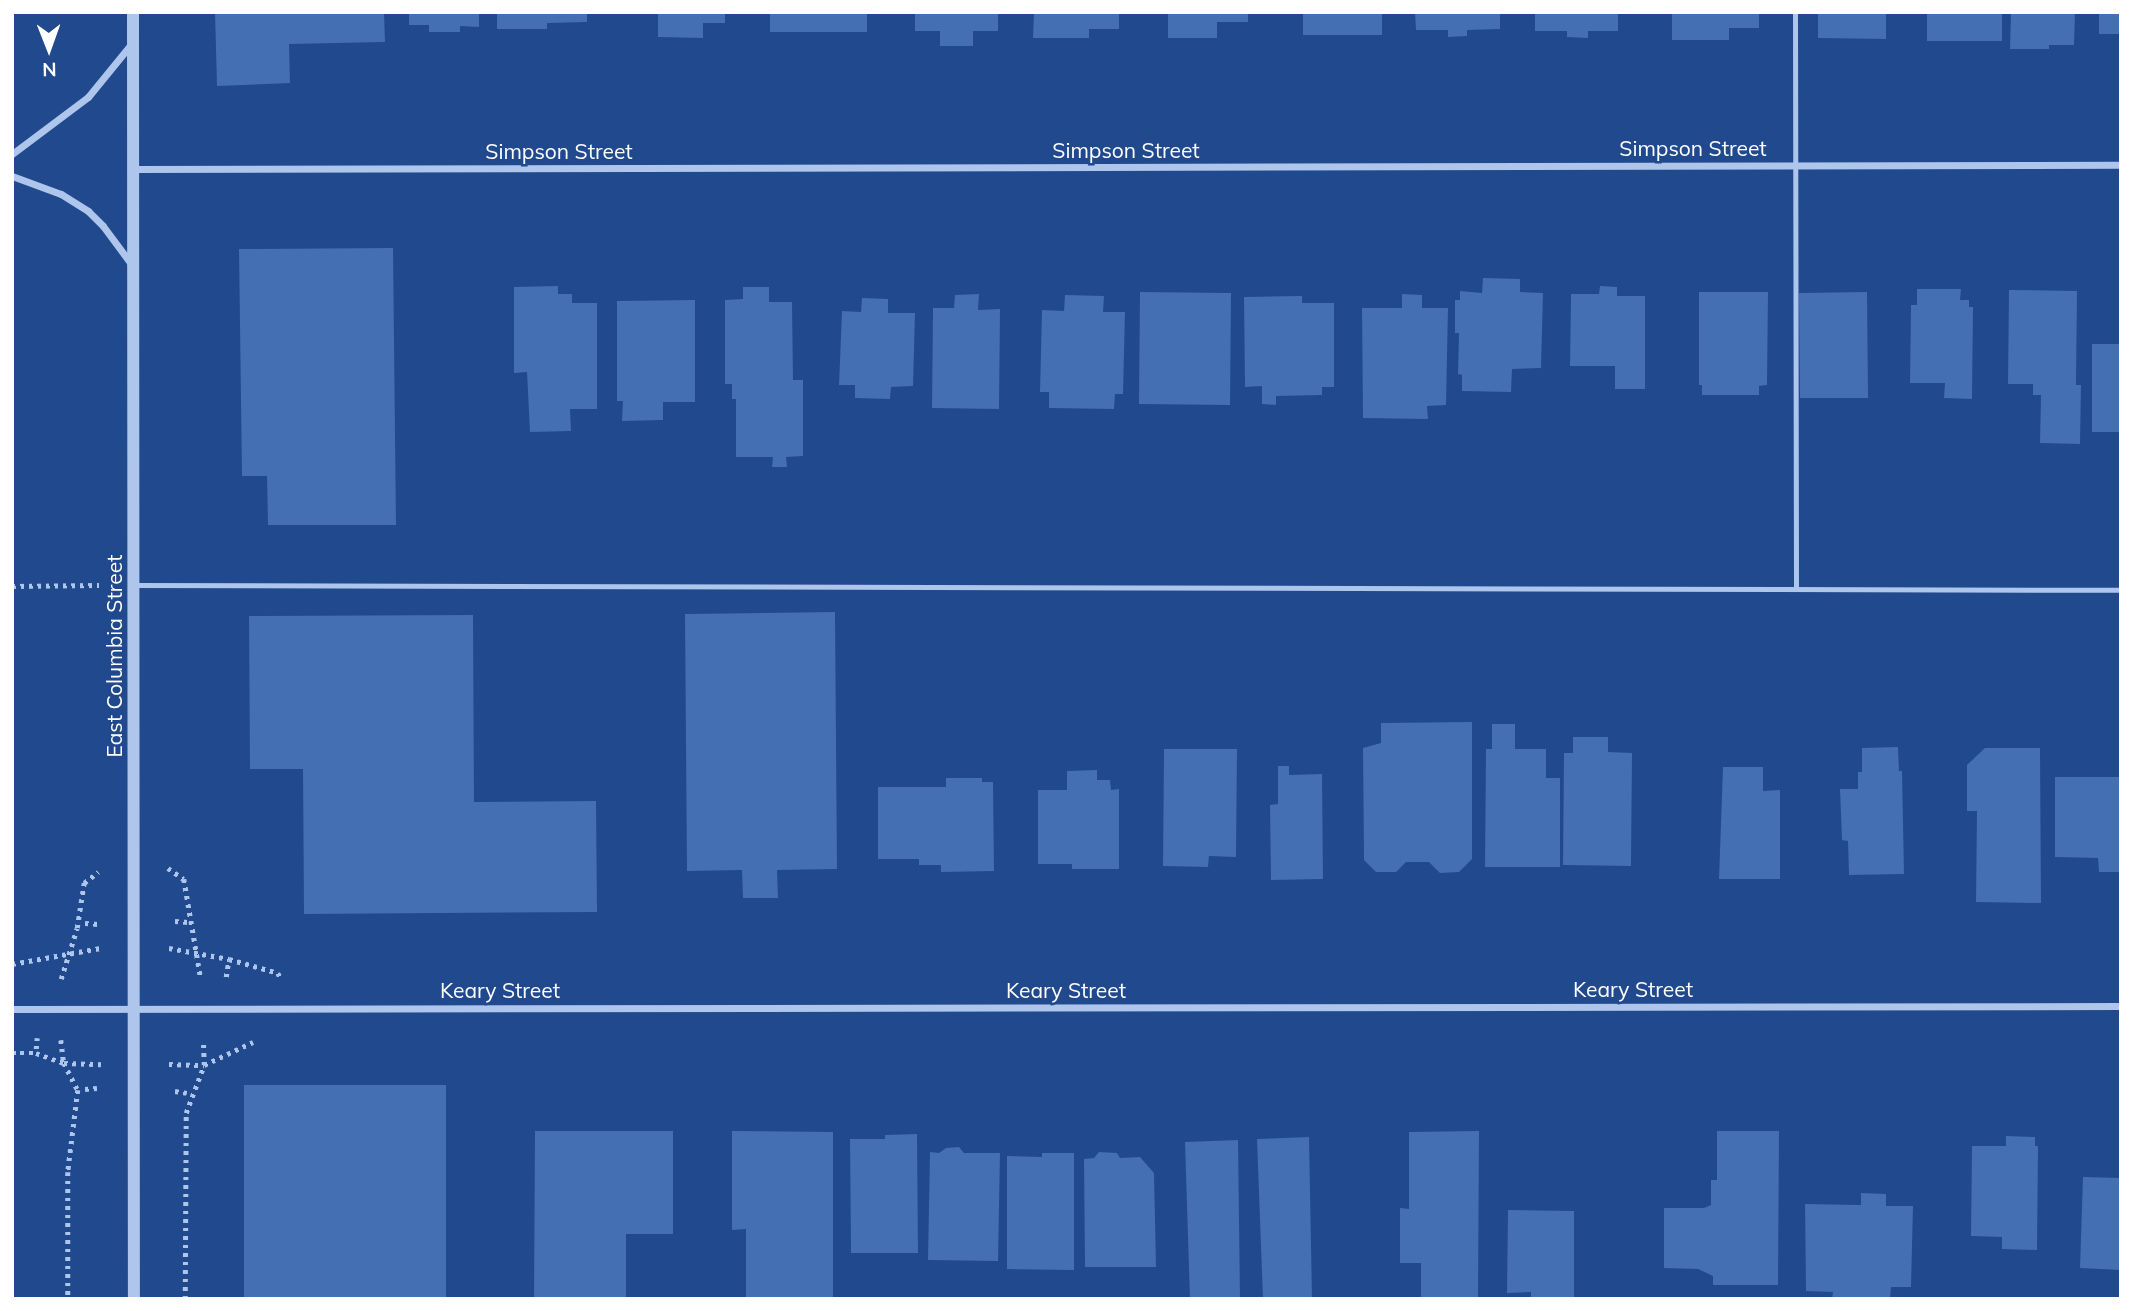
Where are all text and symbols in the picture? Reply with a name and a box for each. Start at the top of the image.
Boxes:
north arrow [14,14,84,84]
text: N [42,58,57,82]
street label: Simpson Street [1619,135,1767,161]
street label: Simpson Street [1052,137,1200,163]
street label: Simpson Street [485,138,633,164]
street label: East Columbia Street [101,555,127,757]
street label: Keary Street [1573,976,1693,1002]
street label: Keary Street [440,977,560,1003]
street label: Keary Street [1006,977,1126,1003]

